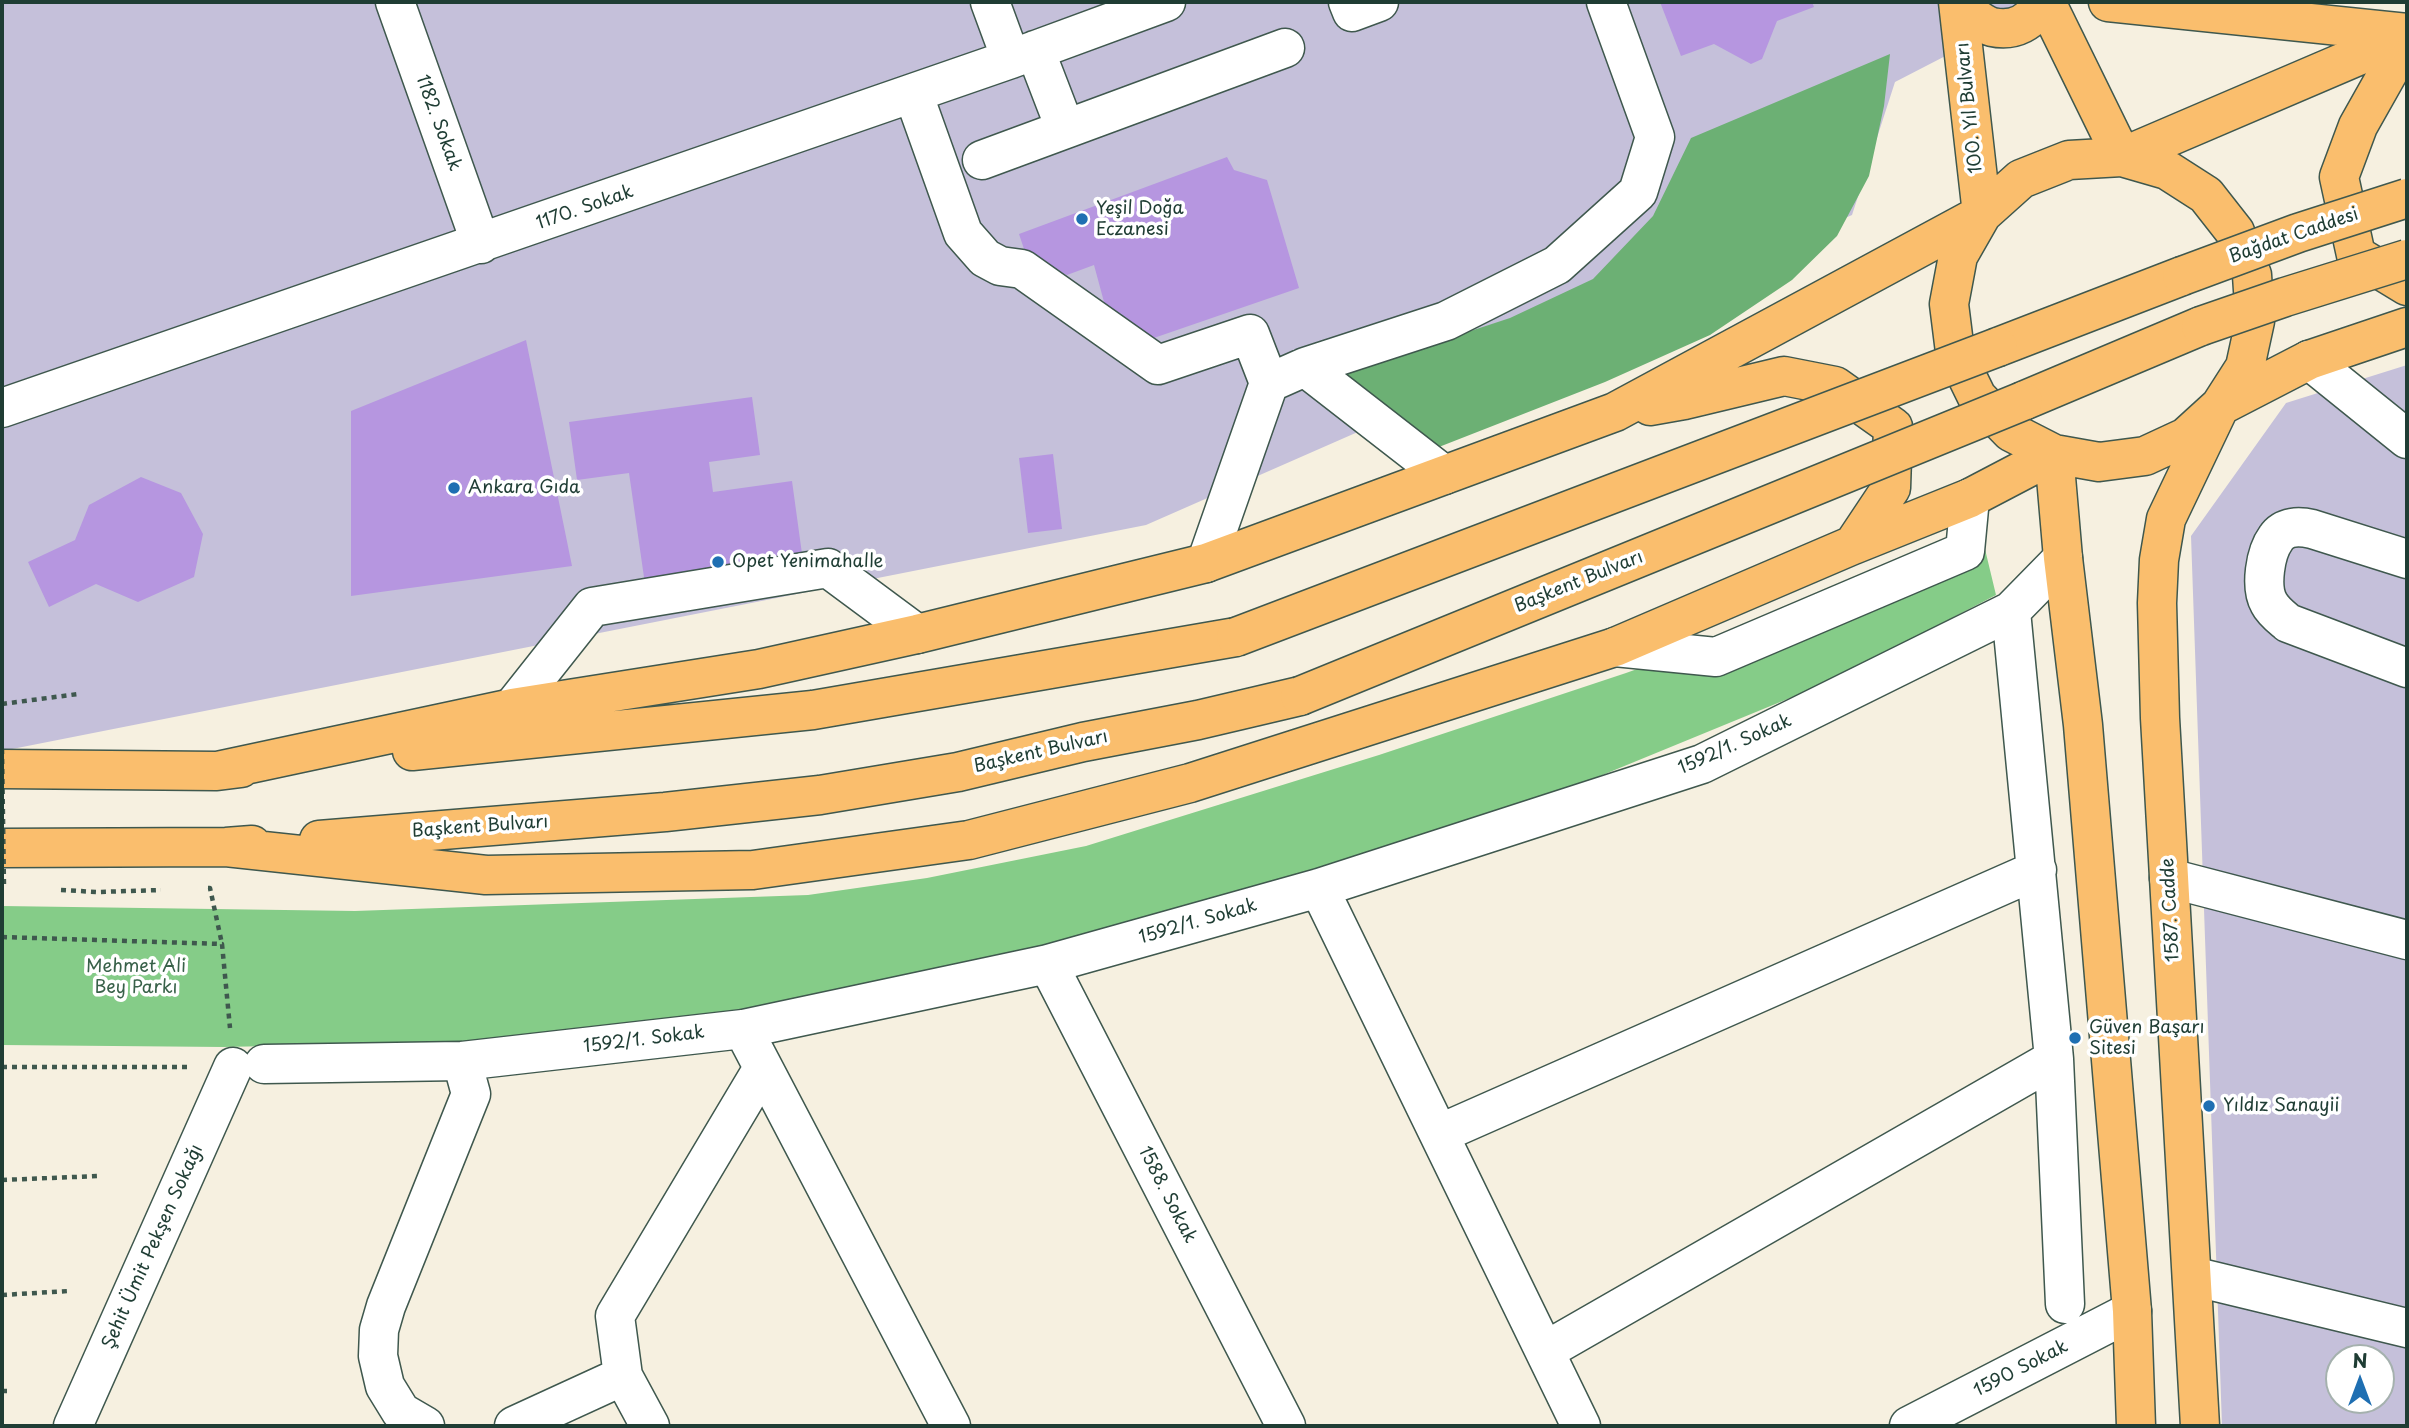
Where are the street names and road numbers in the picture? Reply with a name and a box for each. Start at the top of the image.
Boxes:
street label: 100. Yıl Bulvarı [1952,42,1988,174]
street label: 1182. Sokak [411,72,465,174]
street label: 1170. Sokak [534,181,636,235]
street label: Bağdat Caddesi [2226,204,2362,268]
street label: Başkent Bulvarı [1512,546,1646,618]
street label: 1592/1. Sokak [1675,710,1795,780]
street label: Başkent Bulvarı [972,726,1110,778]
street label: Başkent Bulvarı [411,811,549,843]
street label: 1587. Cadde [2157,857,2185,963]
street label: 1592/1. Sokak [1137,895,1259,949]
street label: 1592/1. Sokak [582,1022,706,1058]
street label: Şehit Ümit Pekşen Sokağı [98,1141,208,1353]
street label: 1588. Sokak [1133,1143,1201,1247]
street label: 1590 Sokak [1970,1336,2072,1402]

